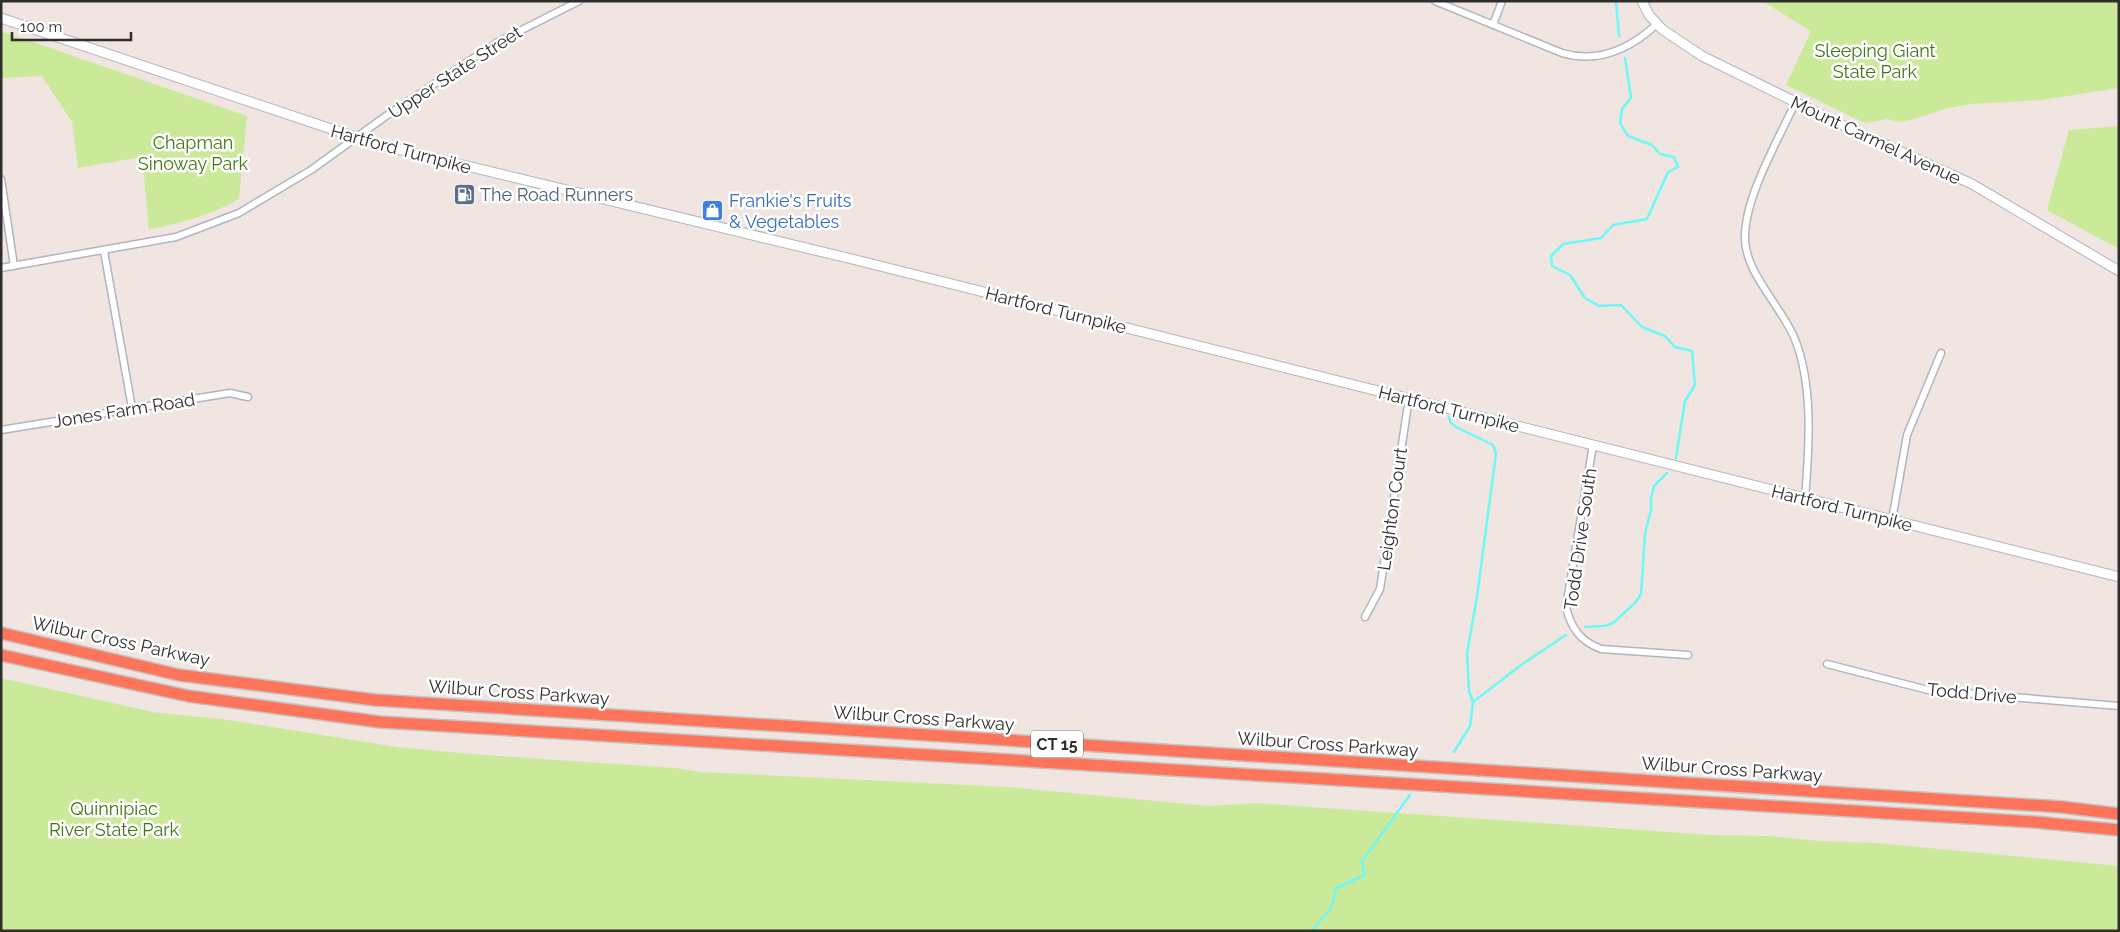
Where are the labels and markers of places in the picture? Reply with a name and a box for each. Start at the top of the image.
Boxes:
fuel station icon: The Road Runners [452,182,476,206]
place label: The Road Runners [480,184,634,205]
place label: Frankie's Fruits & Vegetables [729,190,852,232]
shop icon: Frankie's Fruits & Vegetables [701,198,725,222]

